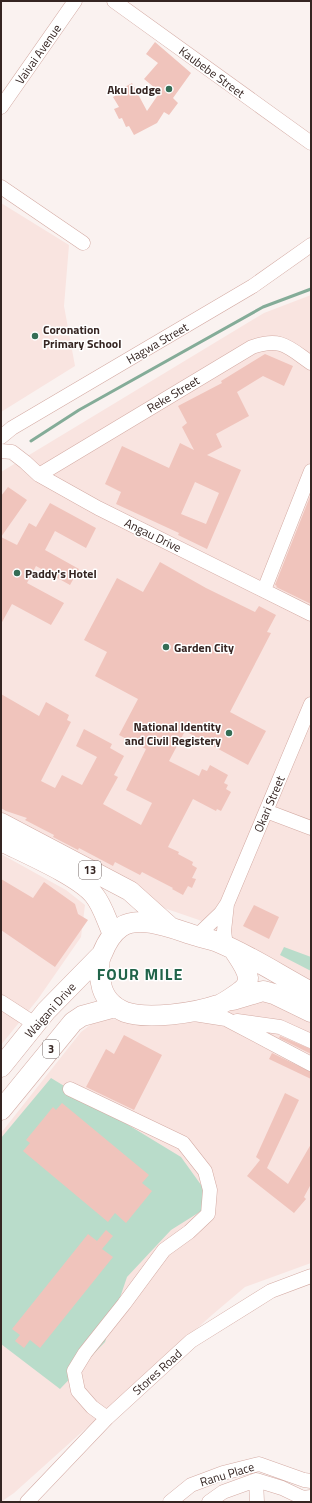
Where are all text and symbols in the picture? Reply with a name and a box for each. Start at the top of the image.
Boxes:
street label: Vaivai Avenue [10,20,66,88]
street label: Kaubebe Street [175,42,250,103]
place label: Aku Lodge [107,80,161,99]
marker: Aku Lodge [164,84,174,94]
street label: Hagwa Street [122,317,192,368]
place label: Coronation Primary School [43,320,121,353]
marker: Coronation Primary School [30,331,40,341]
street label: Reke Street [143,370,204,417]
street label: Angau Drive [121,513,185,557]
place label: Paddy's Hotel [25,564,97,583]
marker: Paddy's Hotel [12,568,22,578]
place label: Garden City [174,638,234,657]
marker: Garden City [161,642,171,652]
place label: National Identity and Civil Registery [125,717,221,750]
marker: National Identity and Civil Registery [224,728,234,738]
street label: Okari Street [249,772,290,835]
road number: 13 [79,861,101,879]
district label: FOUR MILE [97,962,183,986]
street label: Waigani Drive [20,978,80,1042]
road number: 3 [43,1040,59,1058]
street label: Stores Road [128,1344,186,1400]
street label: Ranu Place [197,1457,257,1491]

